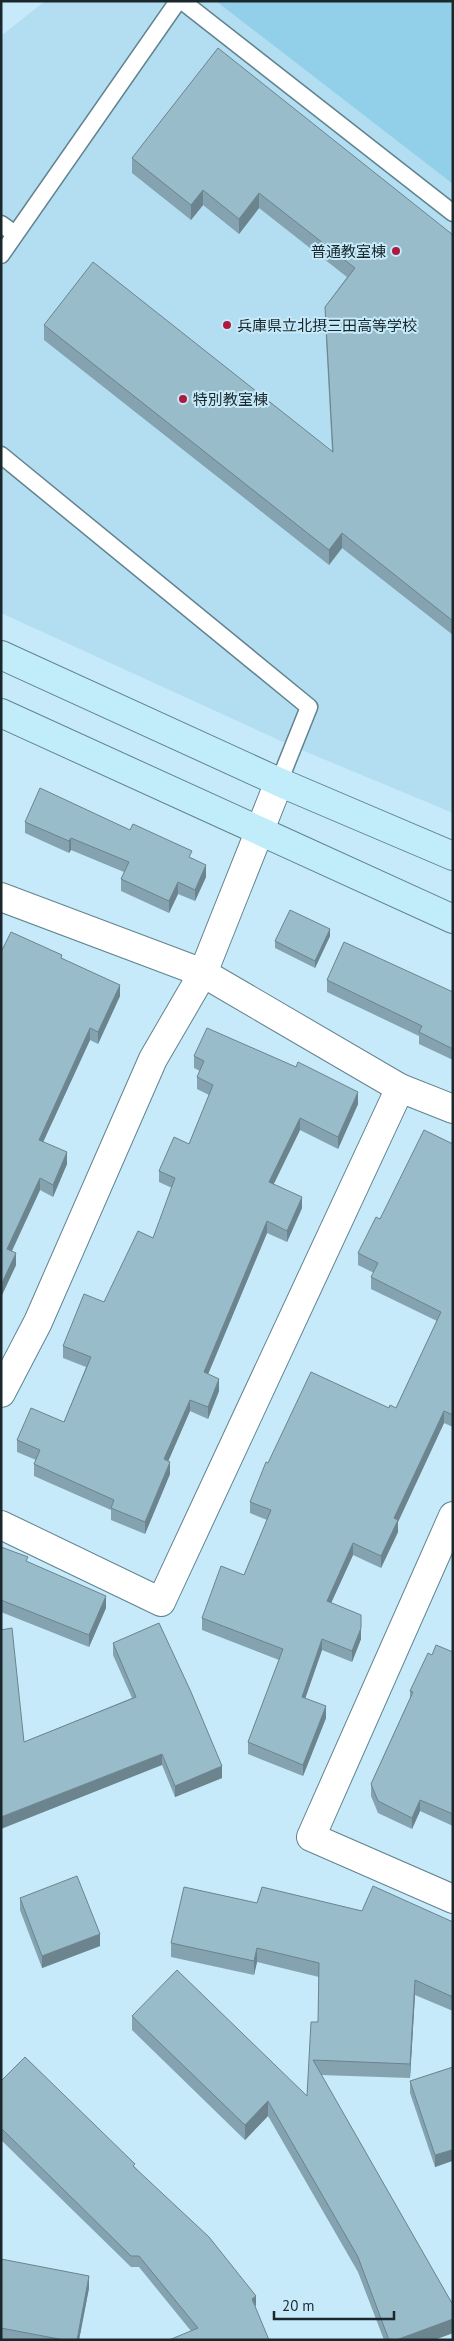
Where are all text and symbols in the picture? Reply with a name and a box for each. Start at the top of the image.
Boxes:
place label: 普通教室棟 [311,242,386,261]
marker: 普通教室棟 [390,245,402,257]
place label: 兵庫県立北摂三田高等学校 [237,316,417,335]
marker: 兵庫県立北摂三田高等学校 [221,319,233,331]
place label: 特別教室棟 [193,390,268,409]
marker: 特別教室棟 [177,393,189,405]
scale bar [274,2288,394,2320]
text: 20 m [282,2296,315,2315]

